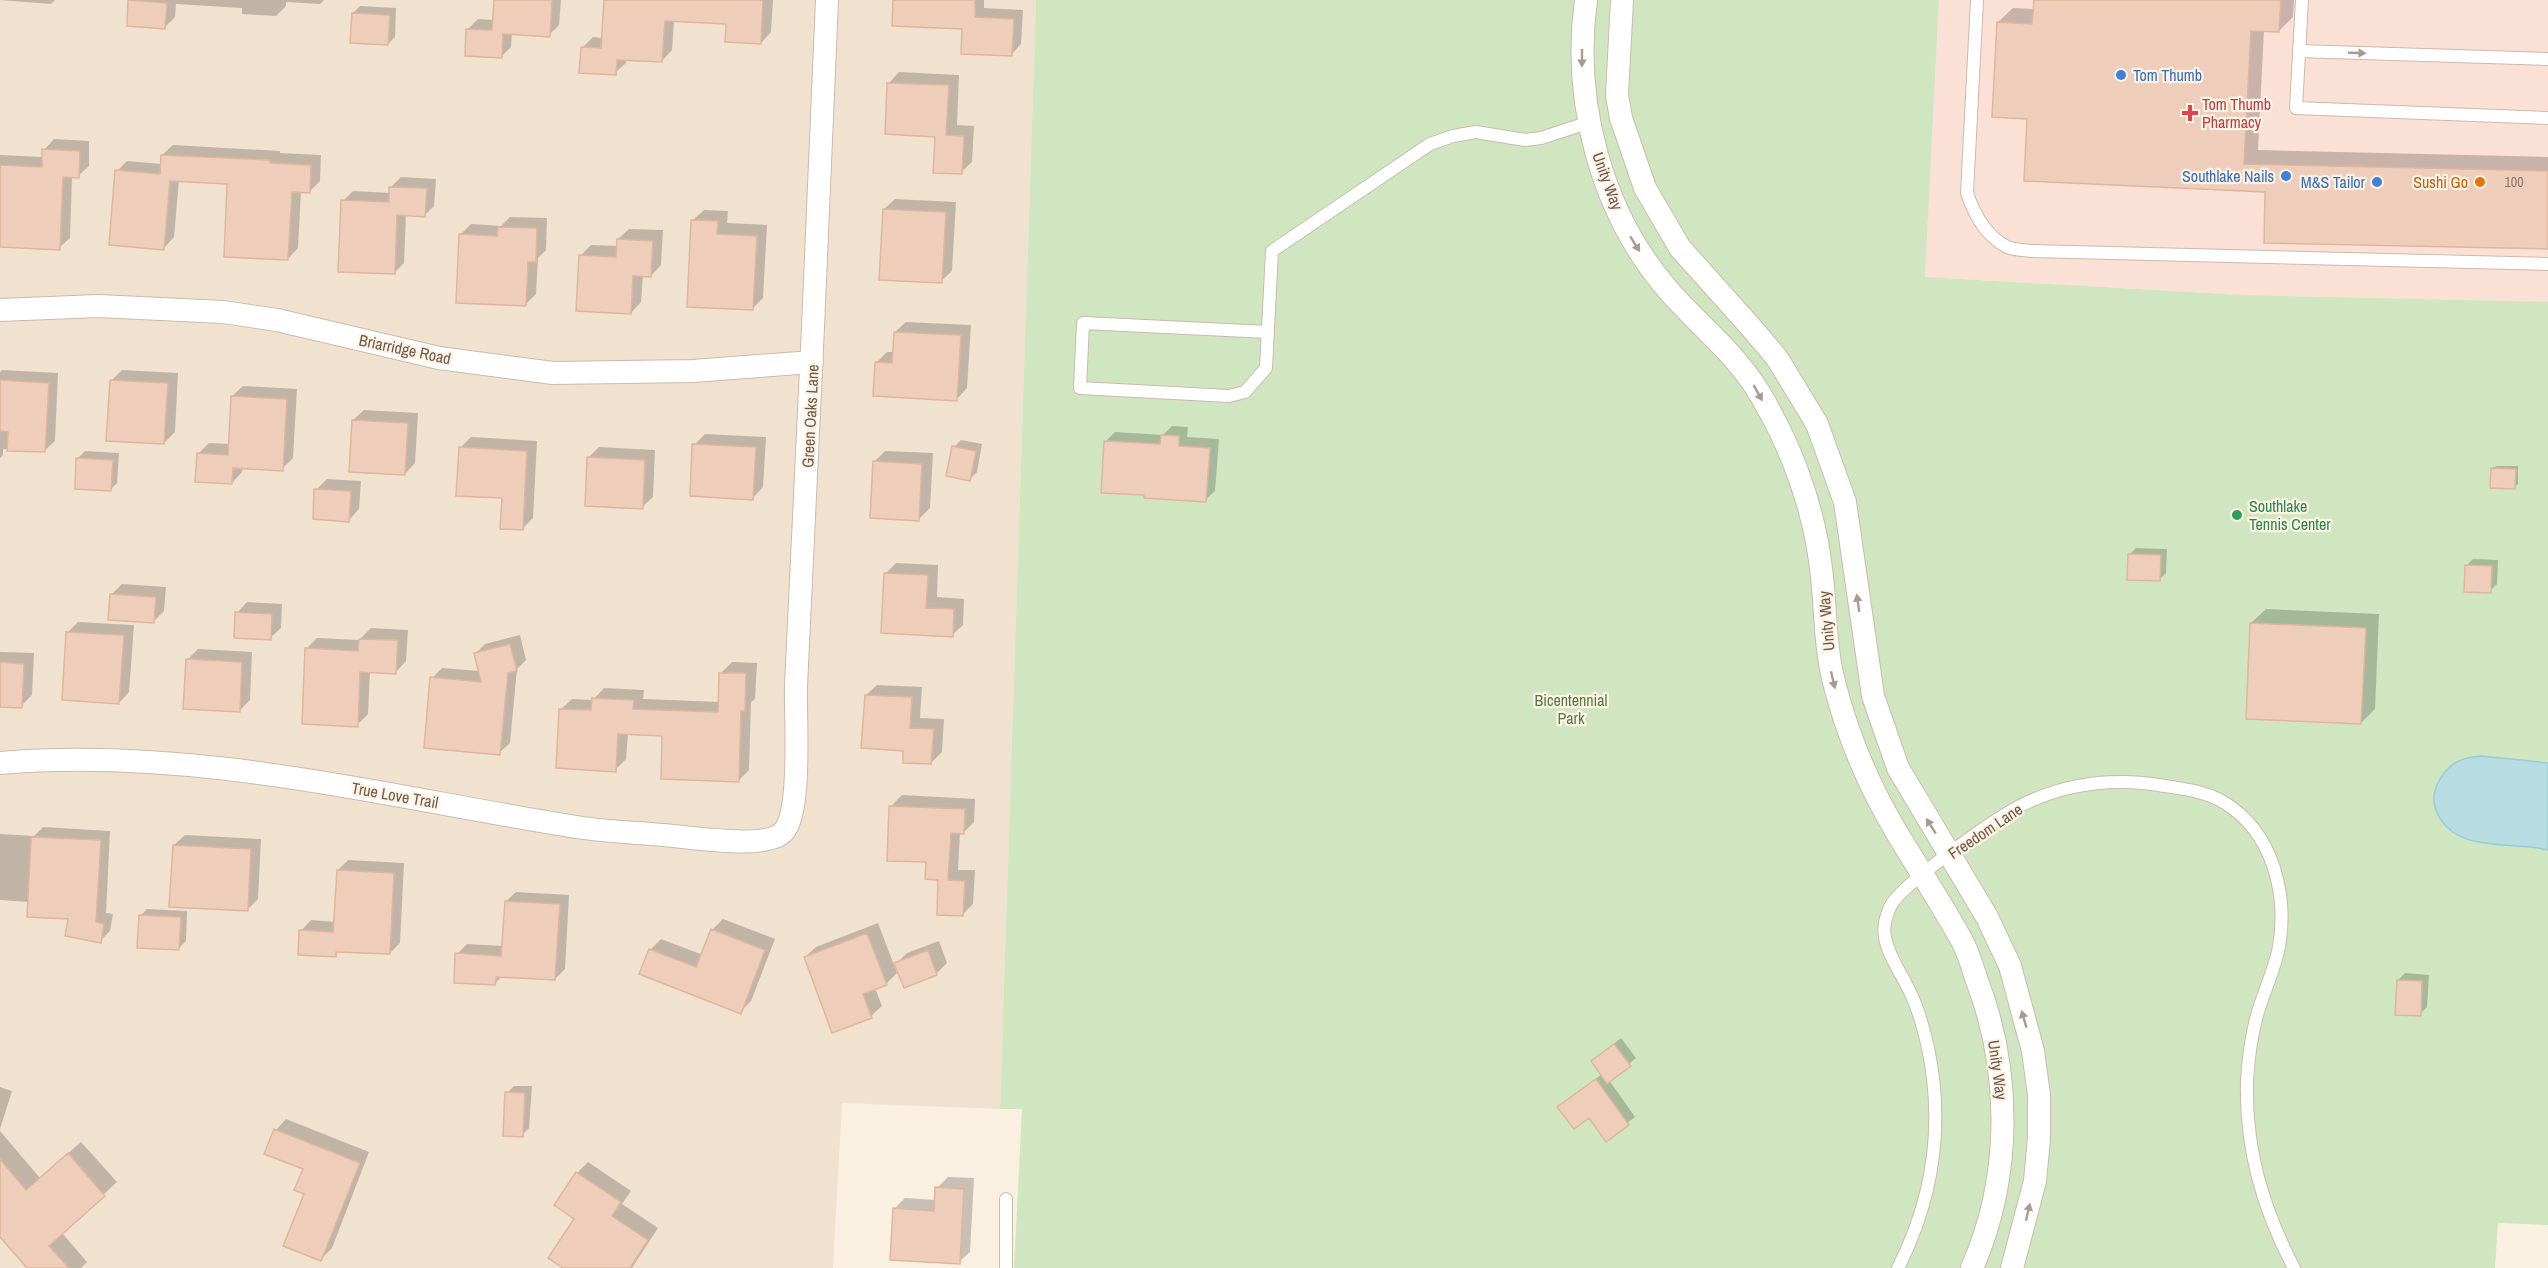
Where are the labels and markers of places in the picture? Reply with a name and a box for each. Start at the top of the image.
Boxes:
place label: Tom Thumb [2133,64,2202,86]
marker: Tom Thumb [2114,68,2128,82]
place label: Tom Thumb Pharmacy [2202,93,2271,133]
marker: Tom Thumb Pharmacy [2183,106,2197,120]
place label: Southlake Nails [2182,165,2274,187]
marker: Southlake Nails [2279,169,2293,183]
place label: M&S Tailor [2301,171,2366,193]
place label: Sushi Go [2413,171,2468,193]
marker: M&S Tailor [2370,175,2384,189]
marker: Sushi Go [2473,175,2487,189]
place label: Southlake Tennis Center [2249,495,2331,535]
marker: Southlake Tennis Center [2230,508,2244,522]

